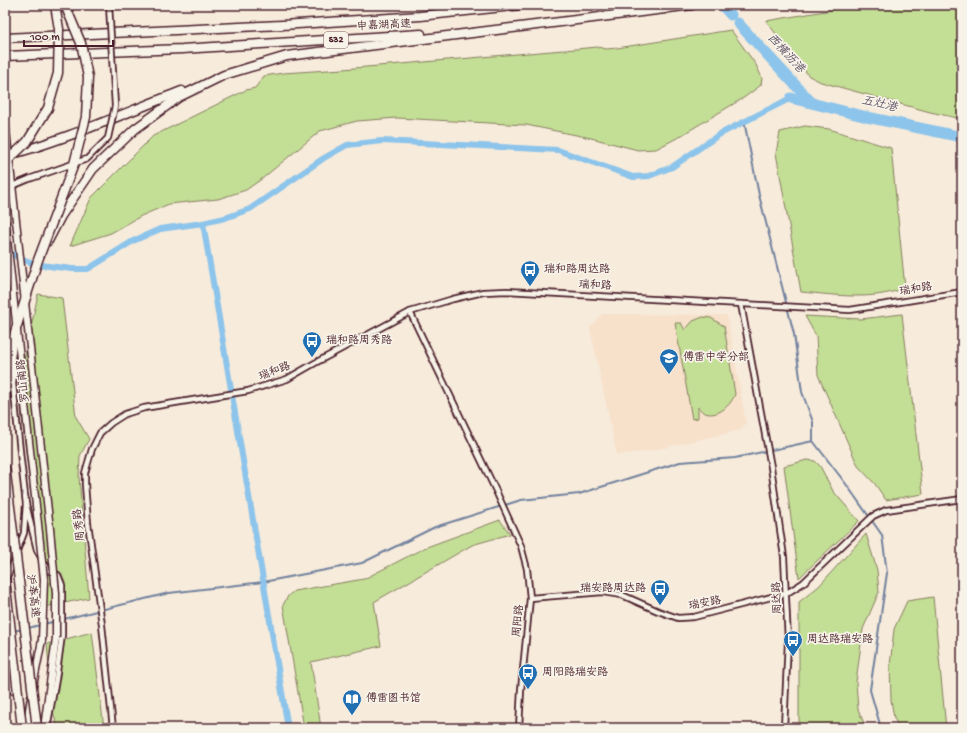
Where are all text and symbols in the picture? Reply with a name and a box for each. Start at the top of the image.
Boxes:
street label: 申嘉湖高速 [356,17,412,33]
scale bar [24,22,113,48]
text: 100 m [29,31,60,45]
water label: 西横沥港 [764,31,808,77]
road number: S32 [324,32,348,48]
water label: 五灶港 [860,93,899,116]
bus stop icon: 瑞和路周达路 [519,259,541,287]
place label: 瑞和路周达路 [544,263,610,276]
street label: 瑞和路 [578,278,612,293]
street label: 瑞和路 [899,281,933,299]
bus stop icon: 瑞和路周秀路 [301,330,323,358]
place label: 瑞和路周秀路 [326,334,392,347]
school or university icon: 傅雷中学分部 [658,347,680,375]
place label: 傅雷中学分部 [683,350,749,364]
street label: 罗山南路 [14,358,32,404]
street label: 瑞和路 [257,360,293,384]
street label: 周秀路 [71,508,88,542]
street label: 沪奉高速 [23,573,43,619]
bus stop icon: 瑞安路周达路 [649,578,671,606]
street label: 周达路 [770,581,785,615]
place label: 瑞安路周达路 [580,582,646,595]
street label: 瑞安路 [687,594,722,613]
street label: 周阳路 [511,604,526,638]
bus stop icon: 周达路瑞安路 [782,629,804,657]
place label: 周达路瑞安路 [807,633,873,646]
bus stop icon: 周阳路瑞安路 [517,662,539,690]
place label: 周阳路瑞安路 [542,666,608,679]
library icon: 傅雷图书馆 [341,688,363,716]
place label: 傅雷图书馆 [366,692,421,705]

